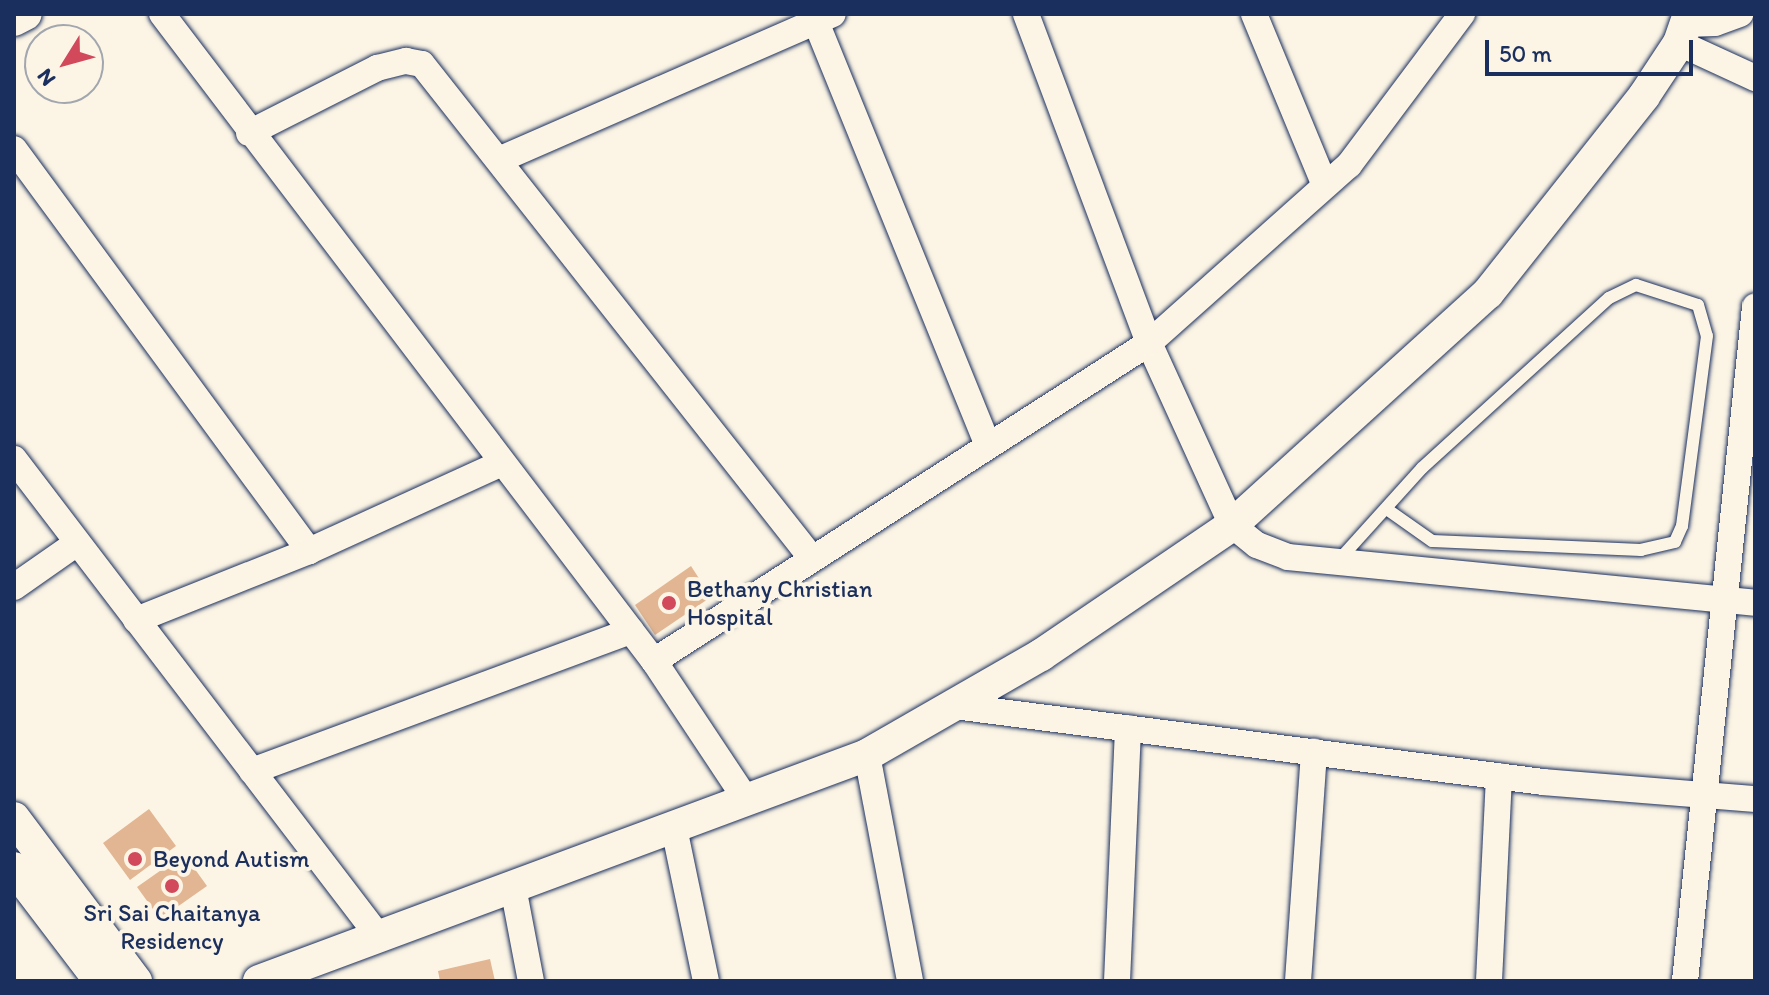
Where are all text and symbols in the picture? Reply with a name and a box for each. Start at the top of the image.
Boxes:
north arrow [24,24,104,104]
scale bar [1489,24,1697,74]
text: 50 m [1499,39,1552,68]
text: N [31,63,61,92]
place label: Bethany Christian Hospital [687,575,872,631]
marker: Bethany Christian Hospital [658,592,680,614]
place label: Beyond Autism [153,845,309,873]
marker: Beyond Autism [124,848,146,870]
marker: Sri Sai Chaitanya Residency [163,877,181,895]
place label: Sri Sai Chaitanya Residency [83,899,261,955]

